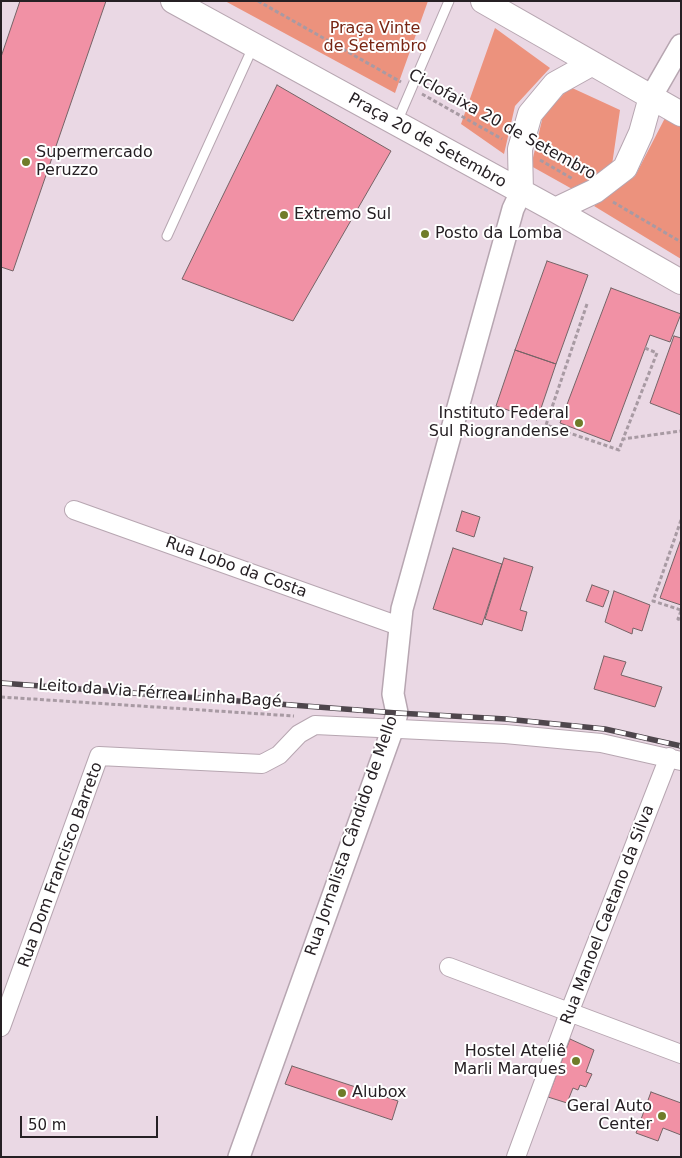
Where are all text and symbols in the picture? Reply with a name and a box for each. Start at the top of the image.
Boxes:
park label: Praça Vinte de Setembro [324,19,426,57]
street label: Ciclofaixa 20 de Setembro [405,65,599,185]
street label: Praça 20 de Setembro [345,89,509,193]
place label: Supermercado Peruzzo [36,143,153,181]
marker: Supermercado Peruzzo [20,156,32,168]
place label: Extremo Sul [294,205,391,225]
marker: Extremo Sul [278,209,290,221]
place label: Posto da Lomba [435,224,562,244]
marker: Posto da Lomba [419,228,431,240]
place label: Instituto Federal Sul Riograndense [429,404,569,442]
marker: Instituto Federal Sul Riograndense [573,417,585,429]
street label: Rua Lobo da Costa [163,533,309,603]
street label: Leito da Via Férrea Linha Bagé [38,676,282,712]
street label: Rua Jornalista Cândido de Mello [302,713,402,959]
street label: Rua Dom Francisco Barreto [15,760,107,970]
street label: Rua Manoel Caetano da Silva [557,803,659,1027]
place label: Hostel Ateliê Marli Marques [453,1042,566,1080]
marker: Hostel Ateliê Marli Marques [570,1055,582,1067]
place label: Alubox [352,1083,406,1103]
marker: Alubox [336,1087,348,1099]
place label: Geral Auto Center [567,1097,652,1135]
scale bar [22,1106,160,1138]
marker: Geral Auto Center [656,1110,668,1122]
text: 50 m [28,1116,66,1134]

